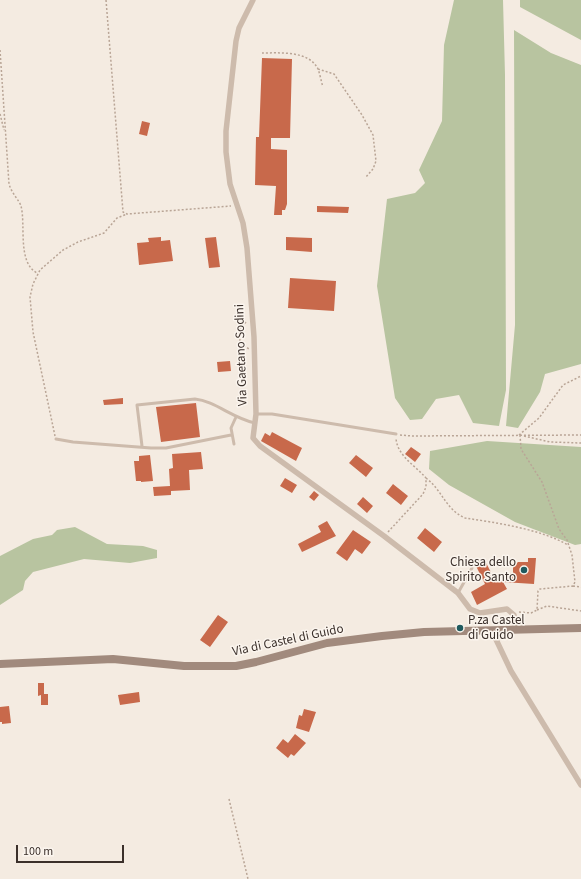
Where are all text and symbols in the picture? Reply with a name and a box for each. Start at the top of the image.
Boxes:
street label: Via Gaetano Sodini [232,304,252,406]
place label: Chiesa dello Spirito Santo [445,555,516,586]
marker: Chiesa dello Spirito Santo [519,565,529,575]
place label: P.za Castel di Guido [468,613,525,644]
street label: Via di Castel di Guido [231,622,345,660]
marker: P.za Castel di Guido [455,623,465,633]
scale bar [18,837,126,863]
text: 100 m [23,843,53,860]

